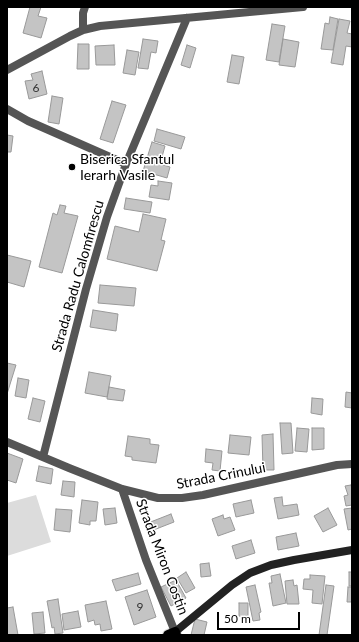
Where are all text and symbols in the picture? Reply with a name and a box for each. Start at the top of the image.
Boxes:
house number: 6 [33,81,39,95]
place label: Biserica Sfantul Ierarh Vasile [80,151,174,184]
marker: Biserica Sfantul Ierarh Vasile [67,162,77,172]
street label: Strada Radu Calomfirescu [48,198,108,354]
street label: Strada Crinului [175,459,267,493]
street label: Strada Miron Costin [132,497,192,617]
house number: 9 [137,600,143,614]
scale bar [219,604,302,630]
text: 50 m [224,611,251,626]

